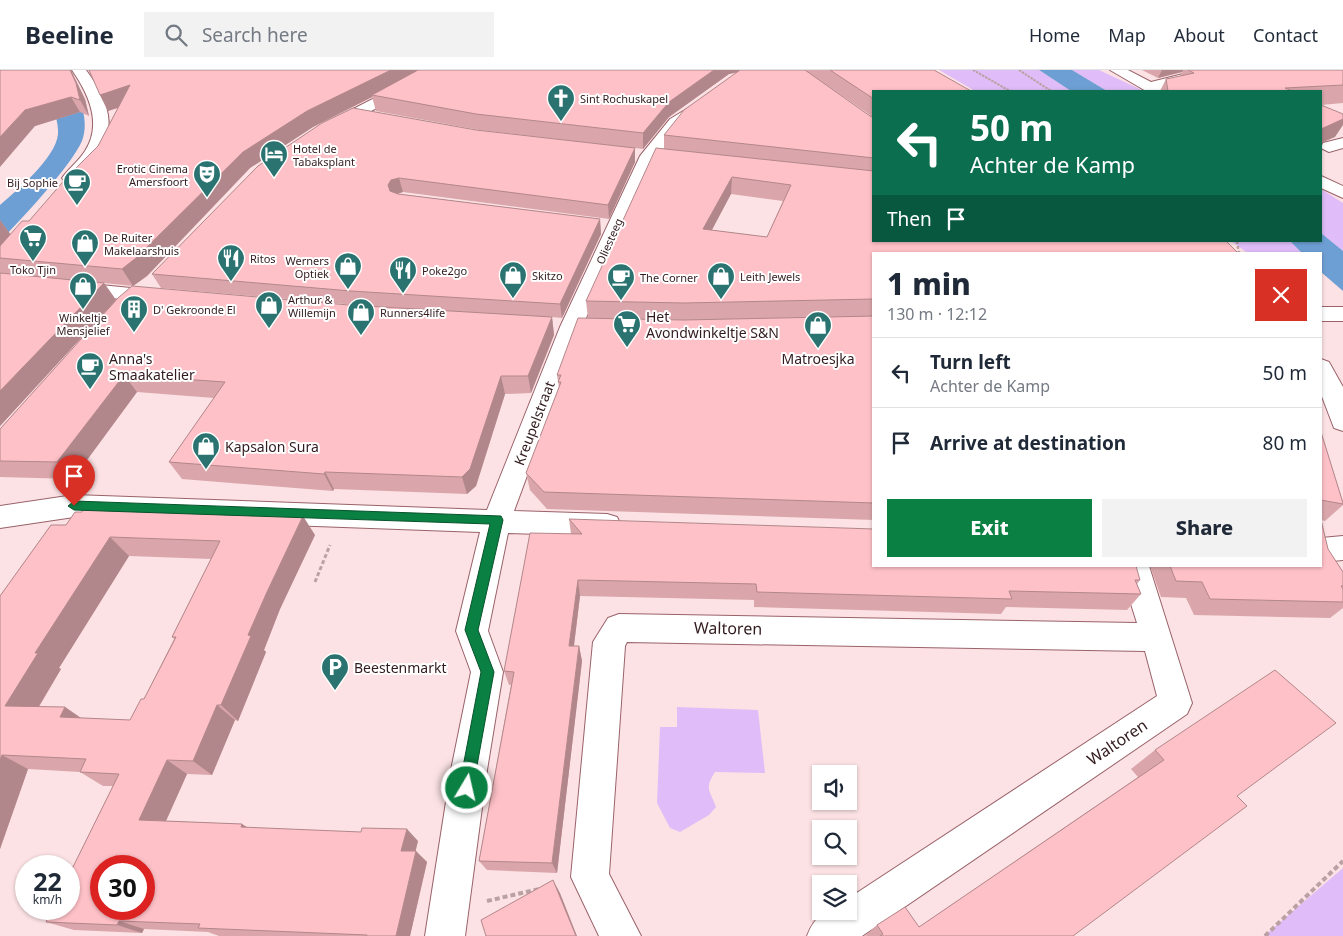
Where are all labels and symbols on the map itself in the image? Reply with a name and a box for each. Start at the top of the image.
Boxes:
church icon: Sint Rochuskapel [546,83,576,122]
place label: Sint Rochuskapel [580,91,668,106]
hotel icon: Hotel de Tabaksplant [259,139,289,178]
place label: Hotel de Tabaksplant [293,141,355,169]
theatre icon: Erotic Cinema Amersfoort [192,159,222,198]
place label: Erotic Cinema Amersfoort [117,161,188,189]
cafe icon: Bij Sophie [62,167,92,206]
place label: Bij Sophie [7,175,58,190]
street label: Oliesteeg [592,216,626,266]
supermarket icon: Toko Tjin [18,223,48,262]
shop icon: De Ruiter Makelaarshuis [70,228,100,267]
place label: De Ruiter Makelaarshuis [104,230,179,258]
restaurant icon: Ritos [216,243,246,282]
place label: Ritos [250,251,276,266]
shop icon: Werners Optiek [333,251,363,290]
place label: Werners Optiek [285,253,329,281]
restaurant icon: Poke2go [388,255,418,294]
shop icon: Skitzo [498,260,528,299]
shop icon: Leith Jewels [706,261,736,300]
place label: Toko Tjin [10,262,56,277]
cafe icon: The Corner [606,262,636,301]
place label: Poke2go [422,263,467,278]
place label: Skitzo [532,268,563,283]
place label: Leith Jewels [740,269,800,284]
place label: The Corner [640,270,698,285]
shop icon: Winkeltje Mensjelief [68,271,98,310]
shop icon: Arthur & Willemijn [254,290,284,329]
place label: Arthur & Willemijn [288,292,336,320]
building icon: D' Gekroonde El [119,294,149,333]
shop icon: Runners4life [346,297,376,336]
place label: D' Gekroonde El [153,302,236,317]
place label: Runners4life [380,305,445,320]
place label: Het Avondwinkeltje S&N [646,307,779,342]
supermarket icon: Het Avondwinkeltje S&N [612,309,642,348]
place label: Winkeltje Mensjelief [57,310,111,338]
shop icon: Matroesjka [803,310,833,349]
place label: Anna's Smaakatelier [109,349,195,384]
place label: Matroesjka [781,349,855,368]
cafe icon: Anna's Smaakatelier [75,351,105,390]
street label: Kreupelstraat [509,378,559,468]
shop icon: Kapsalon Sura [191,431,221,470]
place label: Kapsalon Sura [225,437,319,456]
pin [53,455,95,506]
street label: Waltoren [694,616,762,640]
parking icon: Beestenmarkt [320,652,350,691]
place label: Beestenmarkt [354,658,446,677]
street label: Waltoren [1083,714,1151,770]
position arrow [440,761,492,813]
speed limit sign: 30 [90,855,155,920]

